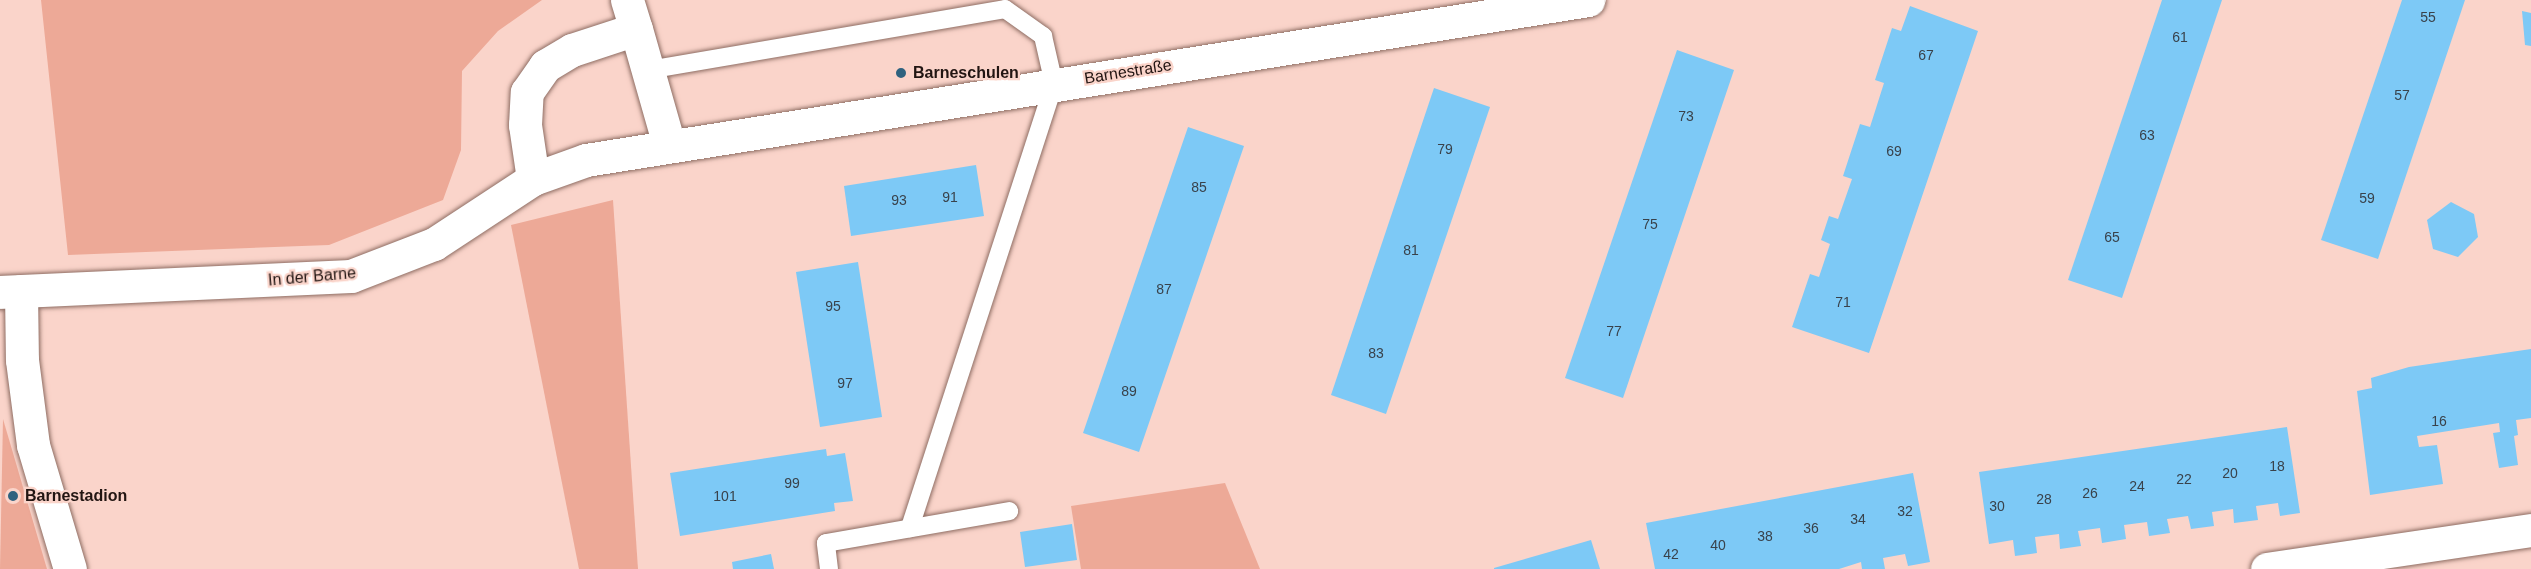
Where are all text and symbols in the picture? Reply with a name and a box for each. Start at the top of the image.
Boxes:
house number: 55 [2420,9,2436,25]
house number: 61 [2172,29,2188,45]
house number: 67 [1918,47,1934,63]
street label: Barnestraße [1083,56,1173,88]
place label: Barneschulen [913,63,1019,83]
marker: Barneschulen [894,66,908,80]
house number: 57 [2394,87,2410,103]
house number: 73 [1678,108,1694,124]
house number: 63 [2139,127,2155,143]
house number: 79 [1437,141,1453,157]
house number: 69 [1886,143,1902,159]
house number: 85 [1191,179,1207,195]
house number: 91 [942,189,958,205]
house number: 59 [2359,190,2375,206]
house number: 93 [891,192,907,208]
house number: 75 [1642,216,1658,232]
house number: 65 [2104,229,2120,245]
house number: 81 [1403,242,1419,258]
street label: In der Barne [267,264,357,290]
house number: 87 [1156,281,1172,297]
house number: 71 [1835,294,1851,310]
house number: 95 [825,298,841,314]
house number: 77 [1606,323,1622,339]
house number: 83 [1368,345,1384,361]
house number: 97 [837,375,853,391]
house number: 89 [1121,383,1137,399]
house number: 16 [2431,413,2447,429]
house number: 18 [2269,458,2285,474]
house number: 20 [2222,465,2238,481]
house number: 22 [2176,471,2192,487]
house number: 99 [784,475,800,491]
house number: 24 [2129,478,2145,494]
house number: 26 [2082,485,2098,501]
place label: Barnestadion [25,486,127,506]
house number: 101 [713,488,737,504]
marker: Barnestadion [6,489,20,503]
house number: 28 [2036,491,2052,507]
house number: 30 [1989,498,2005,514]
house number: 32 [1897,503,1913,519]
house number: 34 [1850,511,1866,527]
house number: 36 [1803,520,1819,536]
house number: 38 [1757,528,1773,544]
house number: 40 [1710,537,1726,553]
house number: 42 [1663,546,1679,562]

